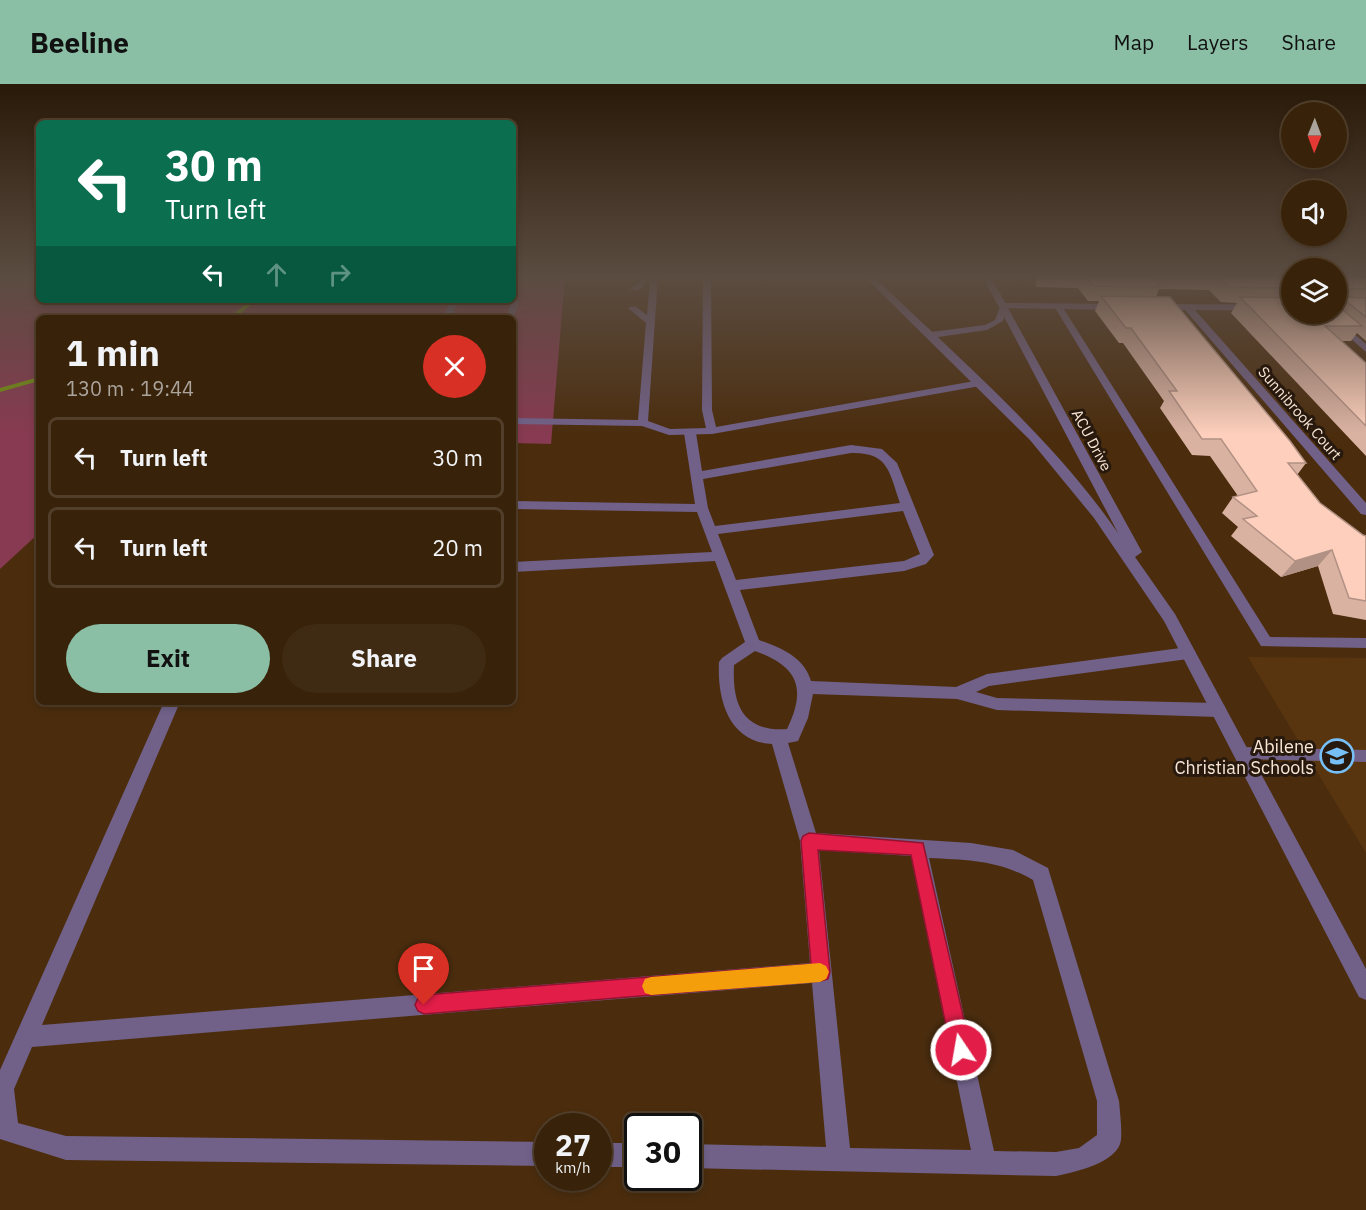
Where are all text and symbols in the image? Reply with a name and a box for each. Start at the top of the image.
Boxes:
text: Beeline [30,24,129,61]
text: Map [1114,28,1154,56]
text: Layers [1187,28,1249,56]
text: Share [1282,28,1336,56]
north arrow [1281,102,1347,168]
map controls [1281,102,1347,324]
text: 30 m [165,138,263,193]
icon: left [66,144,144,222]
button: sound [1281,180,1347,246]
text: Turn left [165,191,266,226]
icon: left [197,258,230,291]
icon: ahead [260,258,293,291]
icon: right [323,258,356,291]
button: layers [1281,258,1347,324]
text: 1 min [66,329,160,376]
button: close [423,335,486,398]
street label: Sunnibrook Court [1254,362,1346,464]
text: 130 m · 19:44 [66,375,194,402]
street label: ACU Drive [1068,406,1116,474]
icon: left [69,441,102,474]
text: Turn left [120,443,208,472]
text: 30 m [432,443,483,472]
icon: left [69,531,102,564]
text: Turn left [120,533,208,562]
text: 20 m [432,533,483,562]
button: Exit [66,624,270,693]
button: Share [282,624,486,693]
place label: Abilene Christian Schools [1174,735,1314,779]
school or university icon: Abilene Christian Schools [1319,738,1355,774]
pin [398,943,449,1005]
icon: arrive [407,952,440,985]
position arrow [929,1018,993,1082]
speed limit sign: 30 [624,1113,702,1191]
text: 27 [555,1125,591,1164]
text: km/h [555,1158,591,1177]

